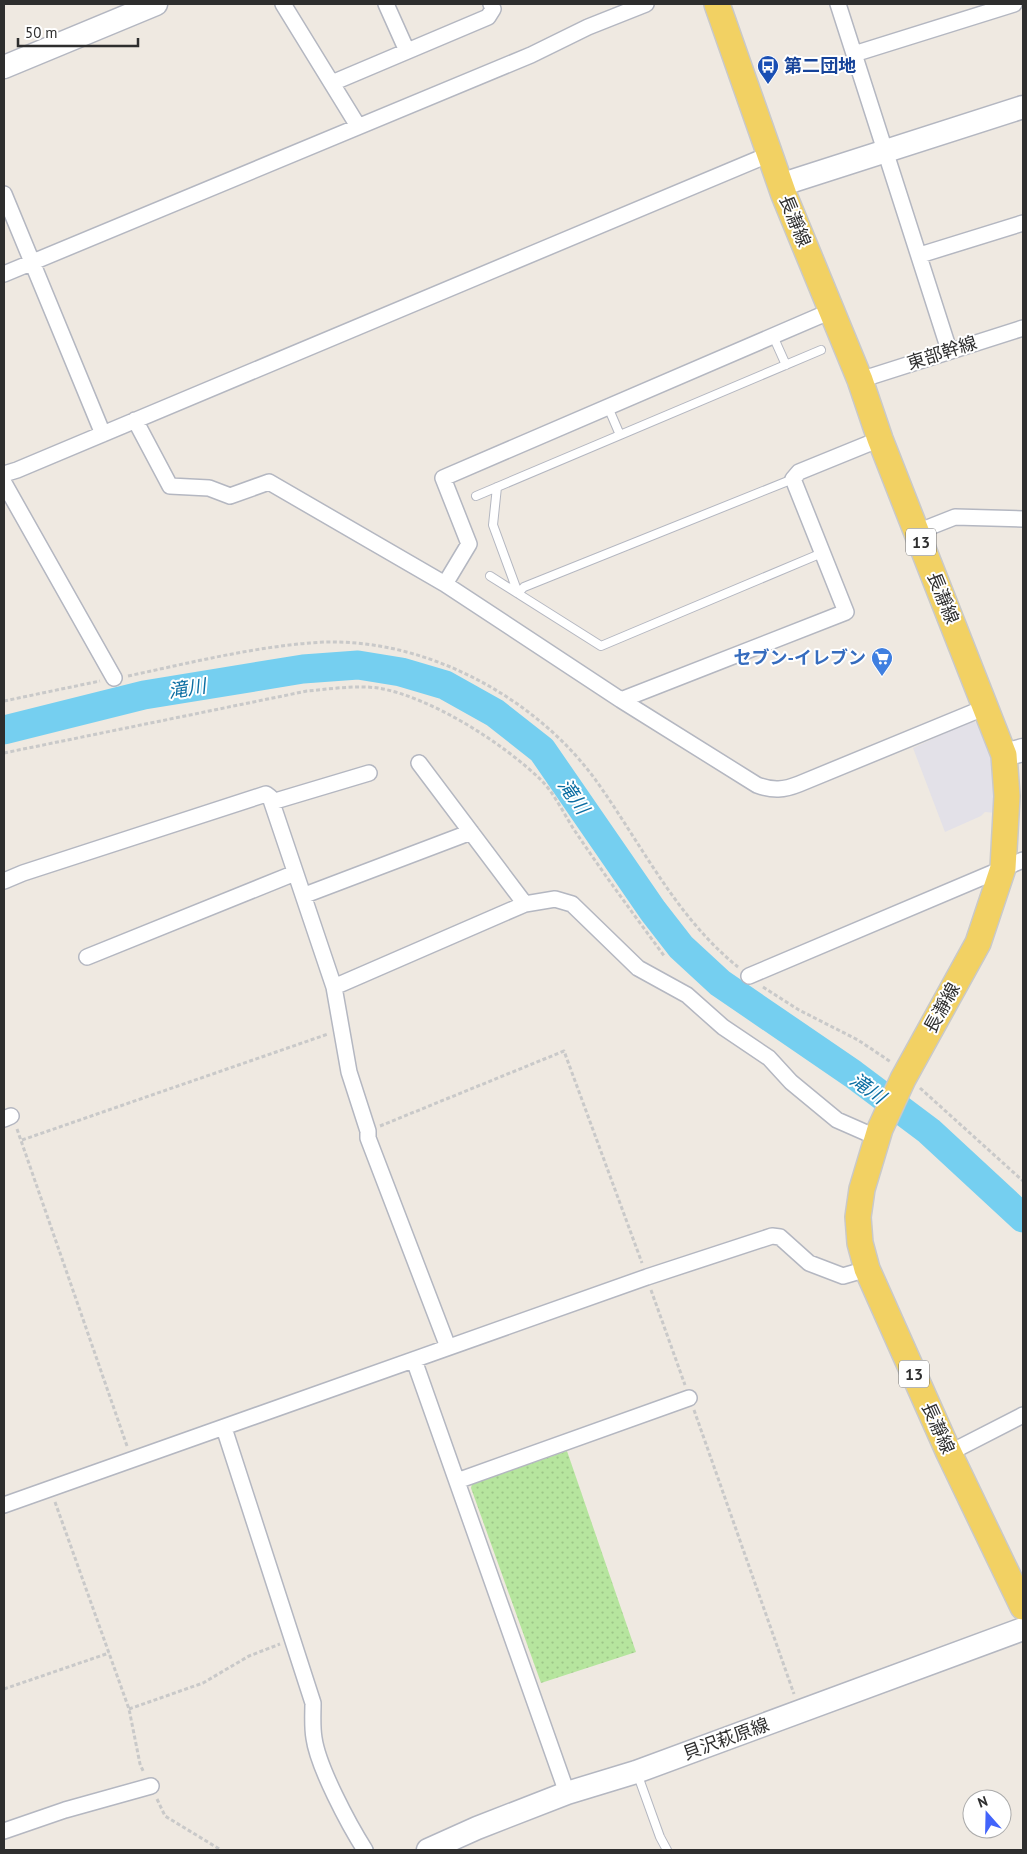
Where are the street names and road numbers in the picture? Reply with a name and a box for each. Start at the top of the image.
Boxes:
street label: 長瀞線 [775,191,816,250]
street label: 東部幹線 [904,330,980,375]
road number: 13 [906,528,936,556]
street label: 長瀞線 [923,568,964,627]
street label: 長瀞線 [918,979,965,1037]
road number: 13 [899,1360,929,1388]
street label: 長瀞線 [917,1398,960,1457]
street label: 貝沢萩原線 [680,1712,772,1765]

